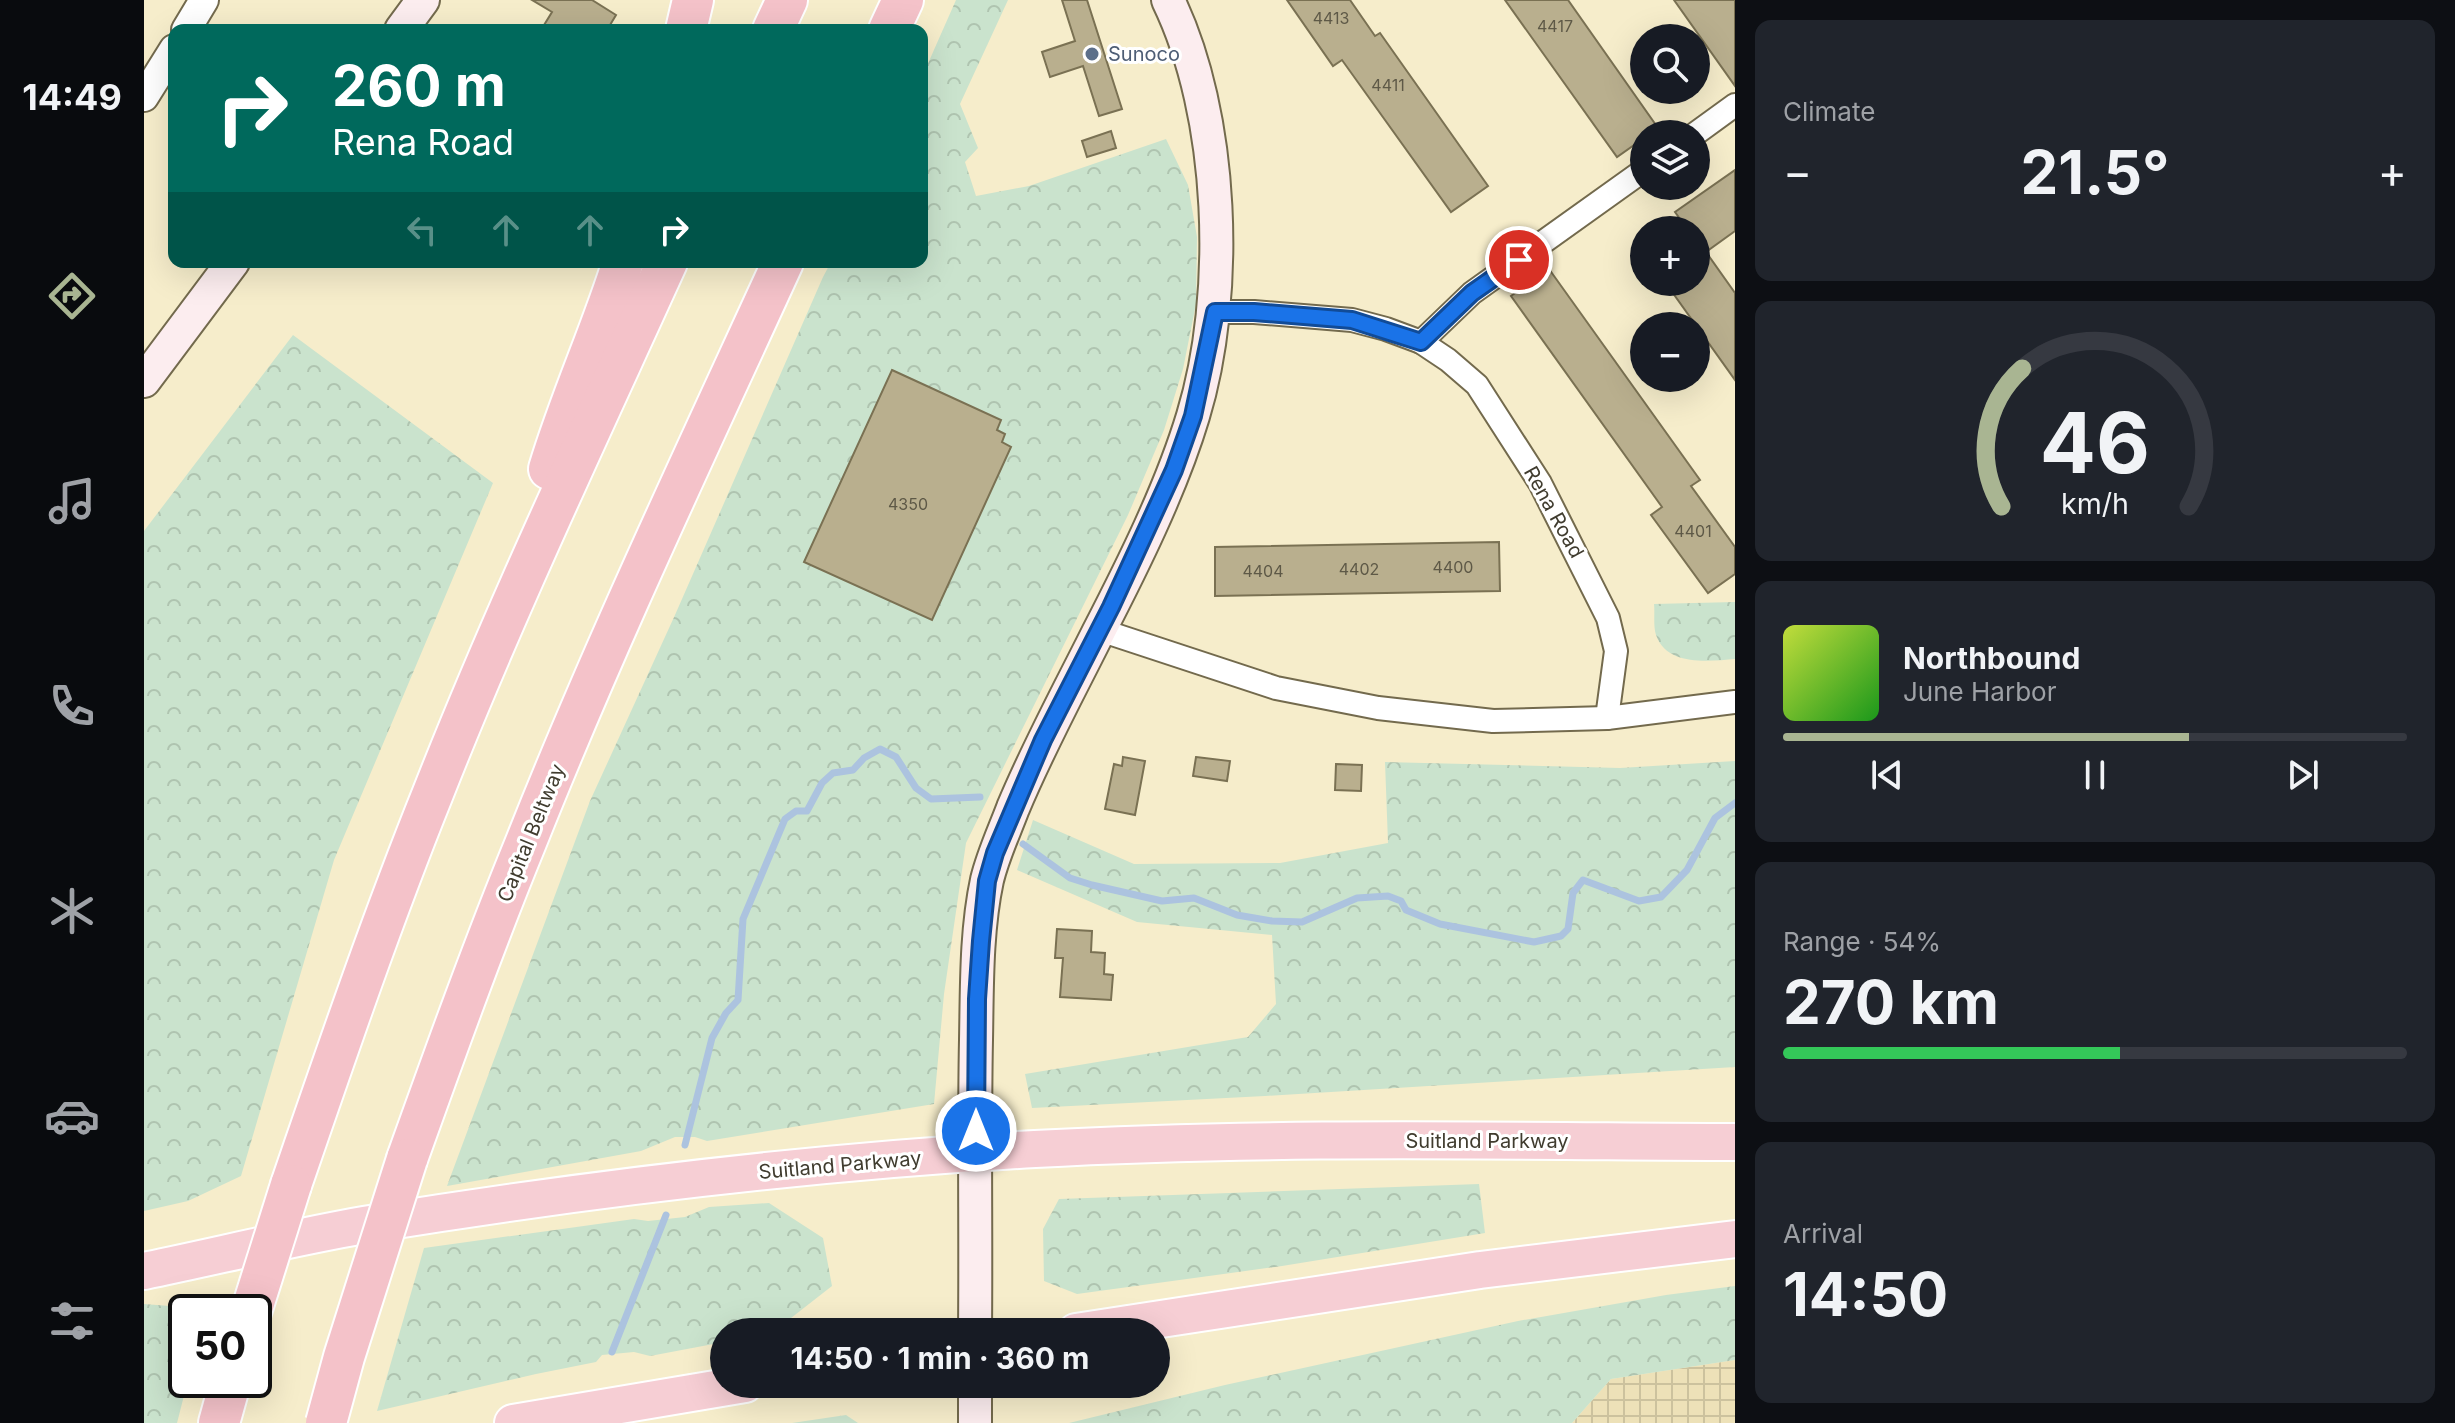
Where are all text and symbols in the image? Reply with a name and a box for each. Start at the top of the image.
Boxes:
house number: 4413 [1313,8,1349,28]
house number: 4417 [1537,16,1573,36]
map controls [1630,24,1710,392]
button: search [1630,24,1710,104]
place label: Sunoco [1108,42,1180,66]
marker: Sunoco [1083,45,1101,63]
text: 260 m [332,52,506,120]
icon: right [200,56,304,160]
text: 14:49 [22,75,122,119]
house number: 4411 [1371,75,1405,95]
text: Climate [1783,96,1875,127]
text: Rena Road [332,120,514,164]
button: layers [1630,120,1710,200]
text: 21.5° [2021,136,2169,208]
text: − [1783,145,1812,199]
text: + [2378,145,2407,199]
icon: left [400,208,444,252]
icon: ahead [484,208,528,252]
icon: ahead [568,208,612,252]
icon: right [652,208,696,252]
button: + [1630,216,1710,296]
pin [1485,226,1553,294]
icon: arrive [1497,238,1541,282]
icon: directions [44,268,100,324]
button: − [1630,312,1710,392]
text: 46 [2040,391,2150,492]
street label: Rena Road [1519,462,1589,562]
icon: music [44,473,100,529]
text: km/h [2061,486,2129,521]
house number: 4350 [888,494,928,514]
house number: 4401 [1674,521,1712,541]
house number: 4400 [1433,557,1473,577]
house number: 4402 [1339,559,1379,579]
house number: 4404 [1242,561,1284,581]
text: Northbound [1903,640,2080,676]
text: June Harbor [1903,676,2056,707]
icon: phone [44,678,100,734]
icon: previous [1865,753,1909,797]
icon: pause [2073,753,2117,797]
icon: next [2281,753,2325,797]
street label: Capital Beltway [492,761,570,905]
icon: climate [44,883,100,939]
text: Range · 54% [1783,926,1941,957]
text: 270 km [1783,966,1999,1038]
icon: car [44,1088,100,1144]
position arrow [934,1089,1018,1173]
street label: Suitland Parkway [1405,1129,1569,1153]
street label: Suitland Parkway [758,1146,922,1184]
text: Arrival [1783,1218,1863,1249]
text: 14:50 [1783,1258,1948,1330]
icon: filters [44,1293,100,1349]
speed limit sign: 50 [168,1294,272,1398]
text: 14:50 · 1 min · 360 m [791,1340,1089,1376]

